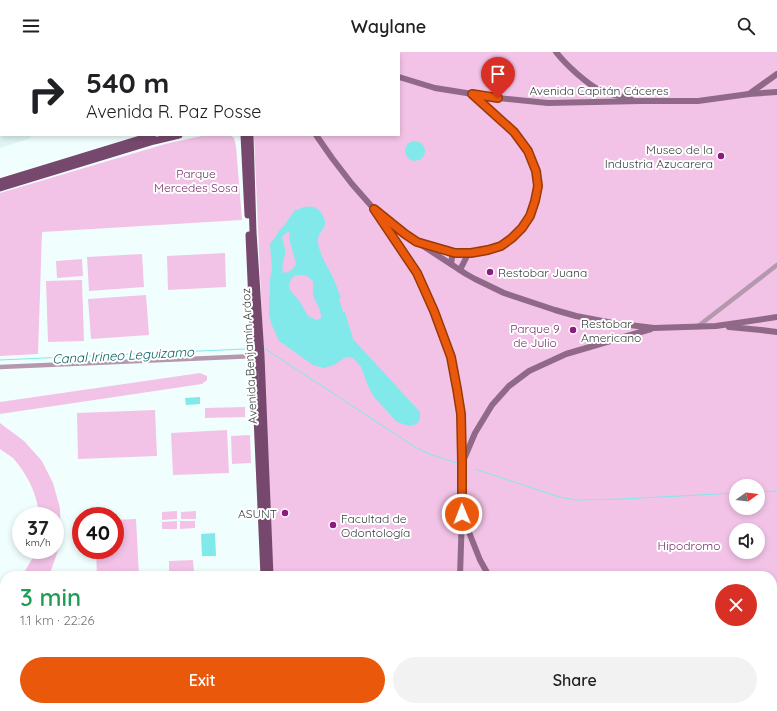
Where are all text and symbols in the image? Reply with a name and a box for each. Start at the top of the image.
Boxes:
icon: menu [20,15,42,37]
text: Waylane [351,15,426,38]
icon: search [735,15,757,37]
pin [481,57,515,98]
icon: arrive [487,63,509,85]
text: 540 m [86,65,169,100]
icon: right [20,68,72,120]
street label: Avenida Capitán Cáceres [529,83,669,98]
text: Avenida R. Paz Posse [86,100,262,123]
place label: Museo de la Industria Azucarera [605,142,713,171]
marker: Museo de la Industria Azucarera [716,151,726,161]
park label: Parque Mercedes Sosa [154,166,238,195]
place label: Restobar Juana [498,265,587,280]
marker: Restobar Juana [485,267,495,277]
street label: Avenida Benjamín Aráoz [238,287,260,424]
place label: Restobar Americano [581,316,641,345]
park label: Parque 9 de Julio [510,321,560,350]
marker: Restobar Americano [568,325,578,335]
water label: Canal Irineo Leguizamo [52,343,195,367]
north arrow [729,479,765,515]
map controls [729,479,765,559]
position arrow [441,493,483,535]
place label: ASUNT [238,506,277,521]
speed limit sign: 40 [72,507,124,559]
marker: ASUNT [280,508,290,518]
place label: Facultad de Odontología [341,511,410,540]
text: 37 [27,515,49,540]
marker: Facultad de Odontología [328,520,338,530]
button: sound [729,523,765,559]
text: km/h [25,536,51,549]
park label: Hipodromo [658,538,720,553]
text: 3 min [20,582,81,612]
button: close [715,584,757,626]
text: 1.1 km · 22:26 [20,612,94,628]
button: Exit [20,657,385,703]
button: Share [393,657,757,703]

